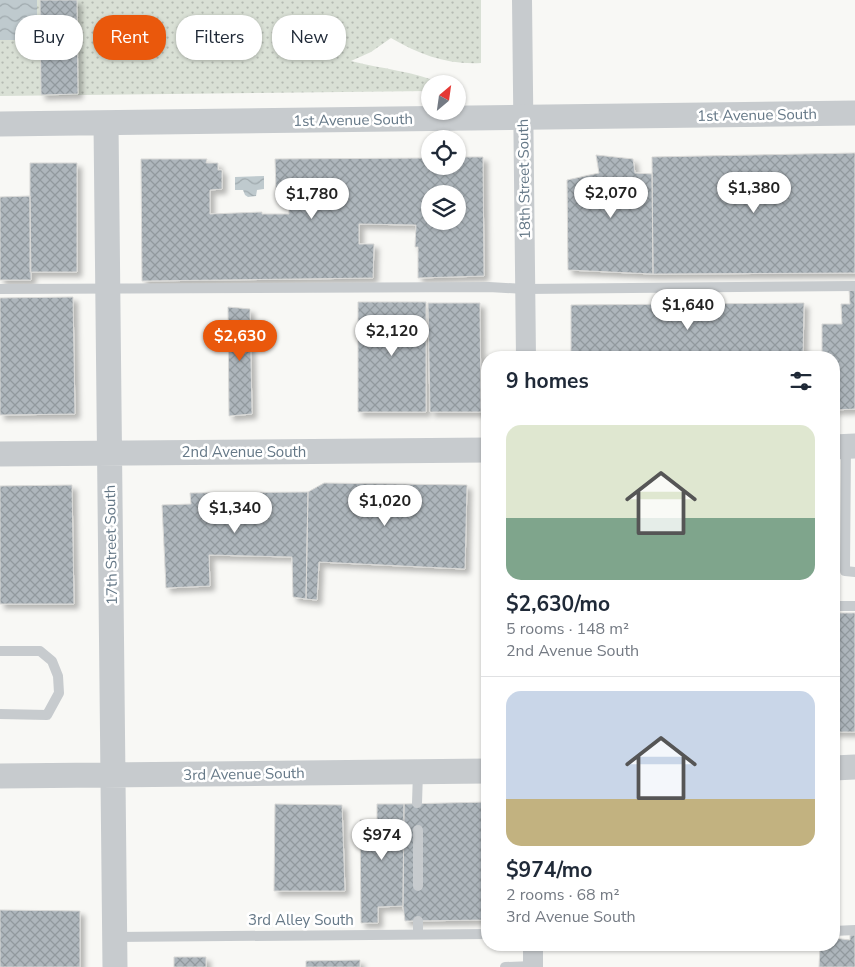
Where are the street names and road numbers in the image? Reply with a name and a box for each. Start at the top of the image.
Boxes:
street label: 1st Avenue South [697,104,817,126]
street label: 1st Avenue South [293,109,413,131]
street label: 18th Street South [513,119,535,239]
street label: 2nd Avenue South [182,442,306,462]
street label: 17th Street South [100,485,122,605]
street label: 3rd Avenue South [183,763,305,785]
street label: 3rd Alley South [248,910,354,930]

